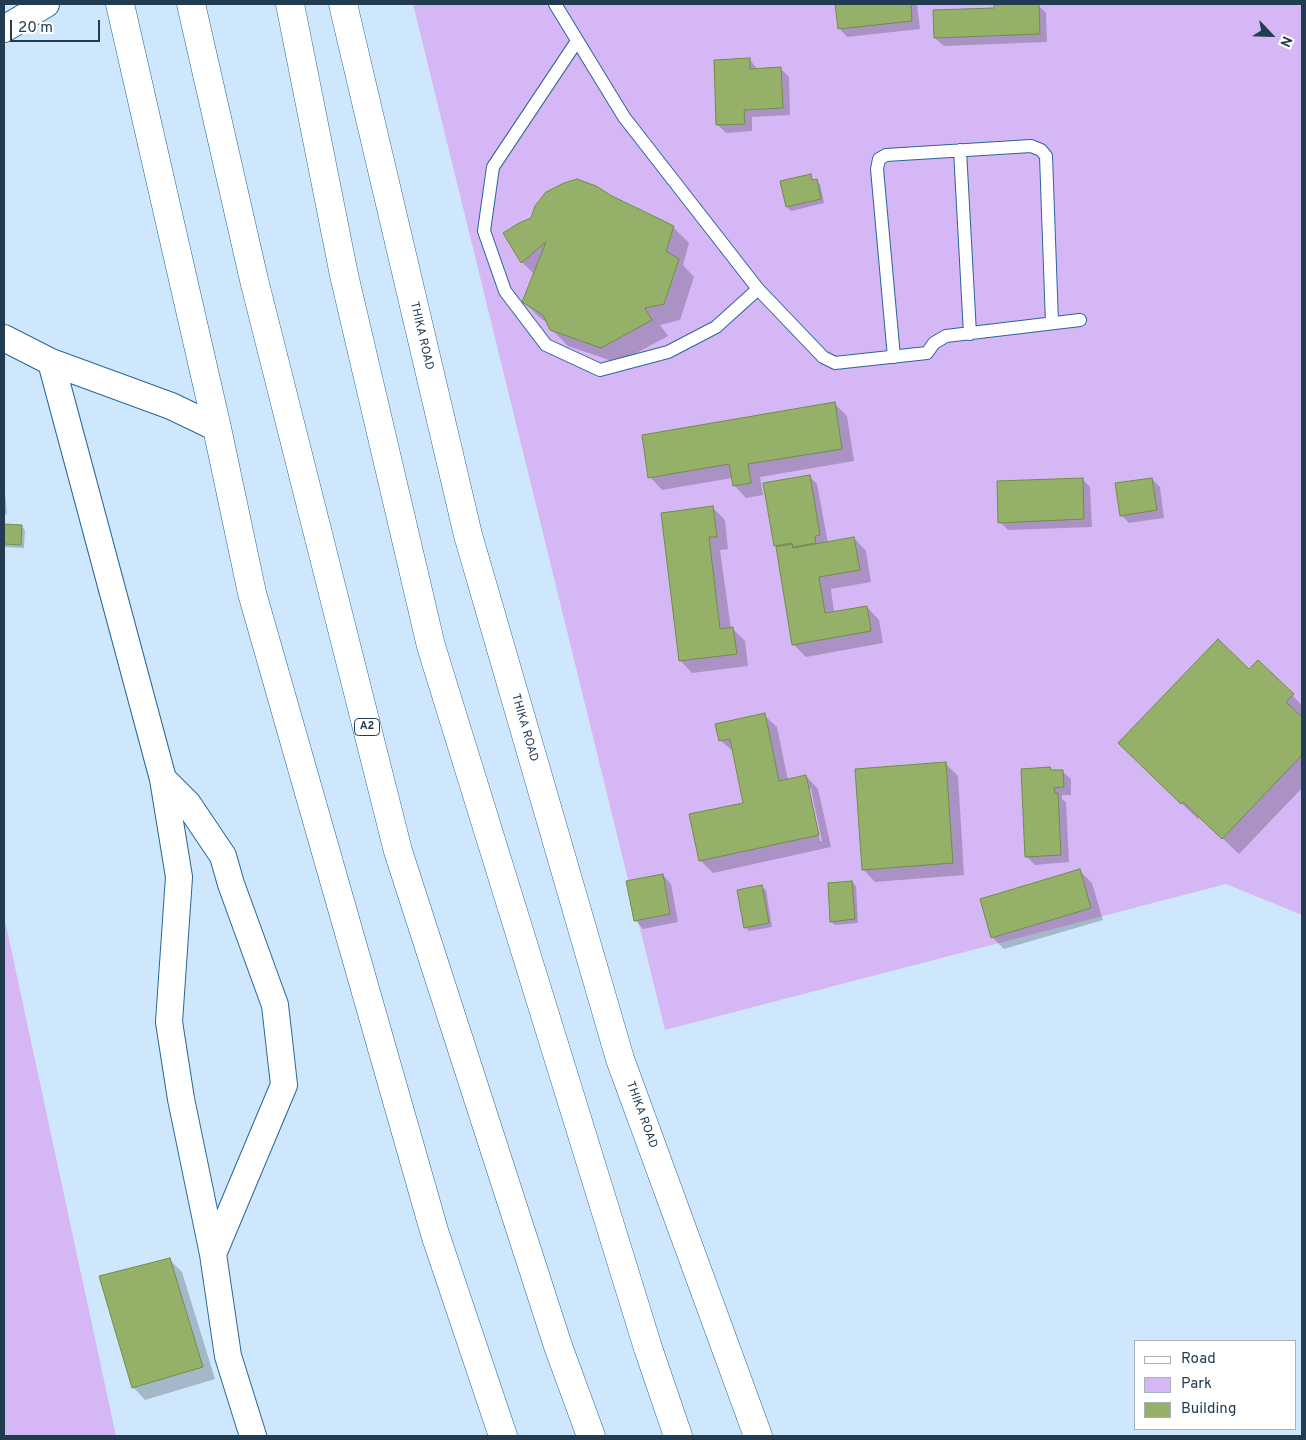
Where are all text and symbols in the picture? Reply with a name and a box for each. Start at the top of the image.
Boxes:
scale bar [12,10,102,42]
north arrow [1246,10,1296,60]
text: 20 m [18,19,53,38]
text: N [1275,33,1295,49]
street label: THIKA ROAD [406,300,436,372]
street label: THIKA ROAD [507,692,541,764]
road number: A2 [354,719,380,736]
street label: THIKA ROAD [622,1080,660,1150]
legend [1134,1340,1296,1430]
text: Road [1181,1350,1216,1369]
text: Park [1181,1375,1212,1394]
text: Building [1181,1400,1236,1419]

